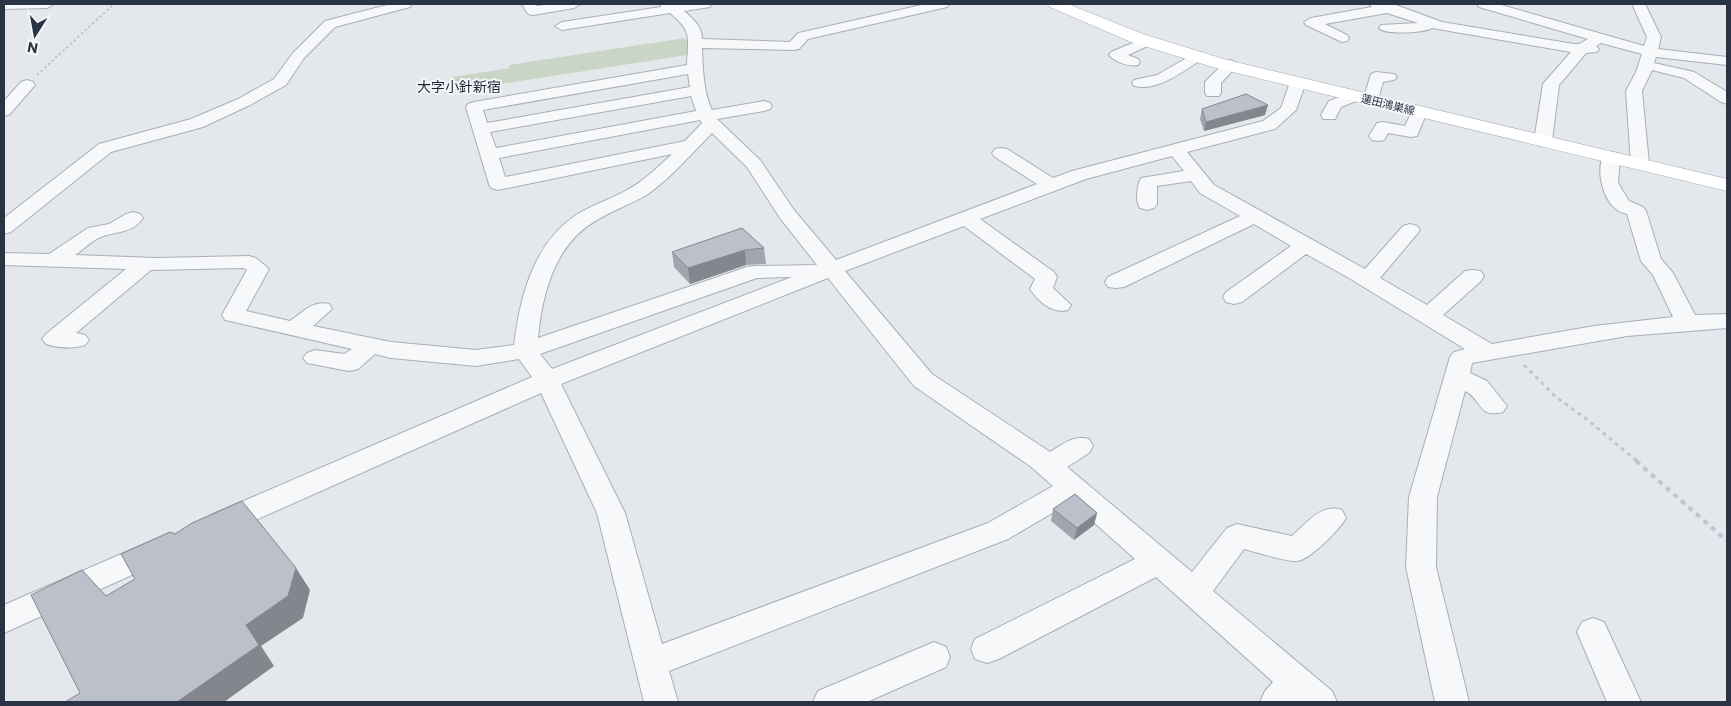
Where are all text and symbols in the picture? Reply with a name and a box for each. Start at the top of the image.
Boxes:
north arrow [10,10,60,60]
text: N [26,39,39,58]
district label: 大字小針新宿 [417,78,501,95]
street label: 蓮田鴻巣線 [1360,91,1416,117]

